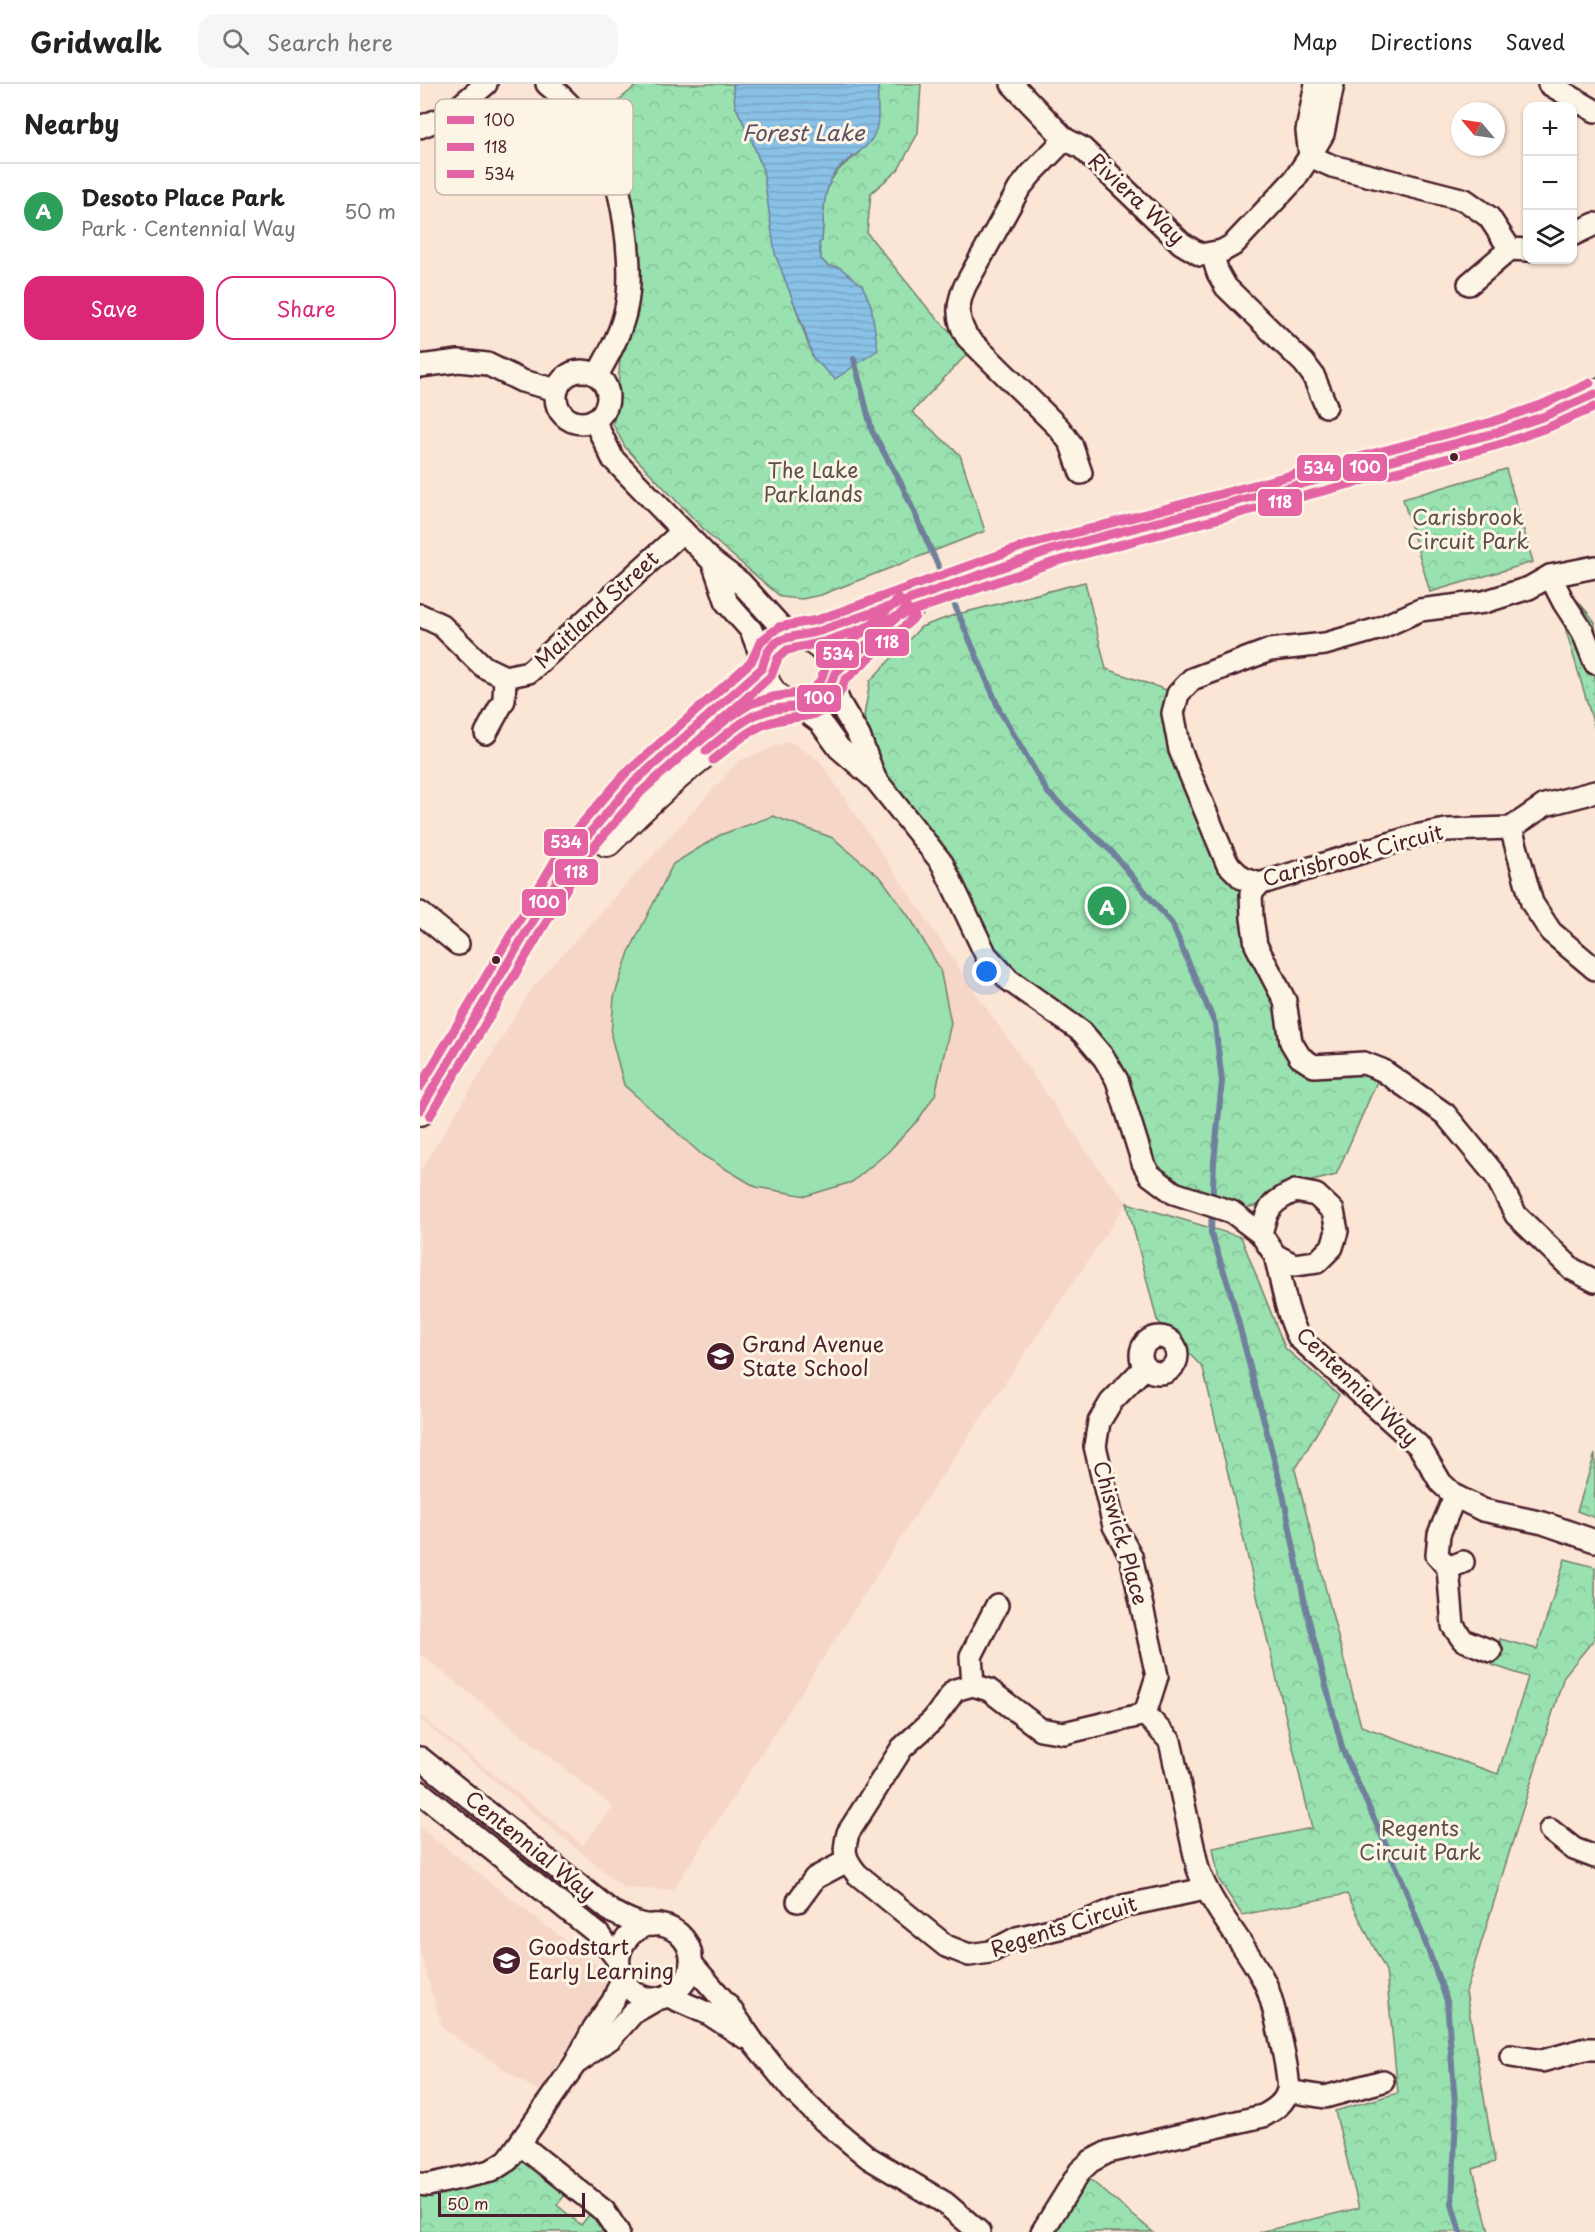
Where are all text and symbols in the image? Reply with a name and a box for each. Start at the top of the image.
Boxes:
search box [198,14,618,68]
text: Gridwalk [30,20,162,63]
icon: search [219,25,252,58]
text: Search here [267,25,393,58]
text: Map [1292,25,1337,57]
text: Directions [1370,25,1472,57]
text: Saved [1505,25,1565,57]
legend [435,99,633,195]
north arrow [1451,102,1505,156]
map controls [1523,102,1577,264]
button: + [1523,102,1577,156]
text: Nearby [24,104,119,143]
text: 100 [484,107,515,131]
water label: Forest Lake [742,115,866,148]
text: 118 [484,134,507,158]
street label: Riviera Way [1082,144,1193,251]
button: − [1523,156,1577,210]
text: 534 [484,161,515,185]
text: Desoto Place Park [81,180,285,213]
text: A [36,196,51,226]
text: 50 m [344,196,396,226]
button: layers [1523,210,1577,264]
text: Park · Centennial Way [81,213,296,243]
button: Save [24,276,204,340]
button: Share [216,276,396,340]
unlabelled marker [1448,451,1460,463]
park label: The Lake Parklands [763,453,863,509]
line badge: 100 [1342,453,1388,482]
line badge: 534 [1296,454,1342,482]
text: 100 [1349,454,1381,478]
text: 534 [1303,455,1335,479]
line badge: 118 [1257,488,1303,517]
text: 118 [1268,489,1292,513]
park label: Carisbrook Circuit Park [1407,500,1529,556]
street label: Maitland Street [526,542,665,675]
line badge: 118 [864,628,910,657]
text: 118 [875,629,899,653]
line badge: 534 [815,640,860,669]
text: 534 [822,641,854,665]
line badge: 100 [796,684,842,713]
text: 100 [803,685,835,709]
street label: Carisbrook Circuit [1259,815,1446,894]
line badge: 534 [543,828,589,857]
text: 534 [550,829,582,853]
line badge: 118 [554,858,599,886]
text: 118 [564,859,588,883]
pin: A [1088,884,1126,928]
line badge: 100 [521,888,567,917]
text: 100 [528,889,560,913]
unlabelled marker [490,954,502,966]
your location [972,957,1001,986]
street label: Centennial Way [1290,1318,1427,1453]
place label: Grand Avenue State School [742,1327,884,1383]
school or university icon: Grand Avenue State School [705,1341,737,1373]
street label: Chiswick Place [1086,1457,1158,1608]
street label: Centennial Way [459,1782,604,1907]
park label: Regents Circuit Park [1359,1811,1481,1867]
street label: Regents Circuit [986,1886,1141,1964]
place label: Goodstart Early Learning [528,1930,674,1986]
school or university icon: Goodstart Early Learning [491,1944,523,1976]
scale bar [438,2190,585,2218]
text: 50 m [447,2191,488,2215]

